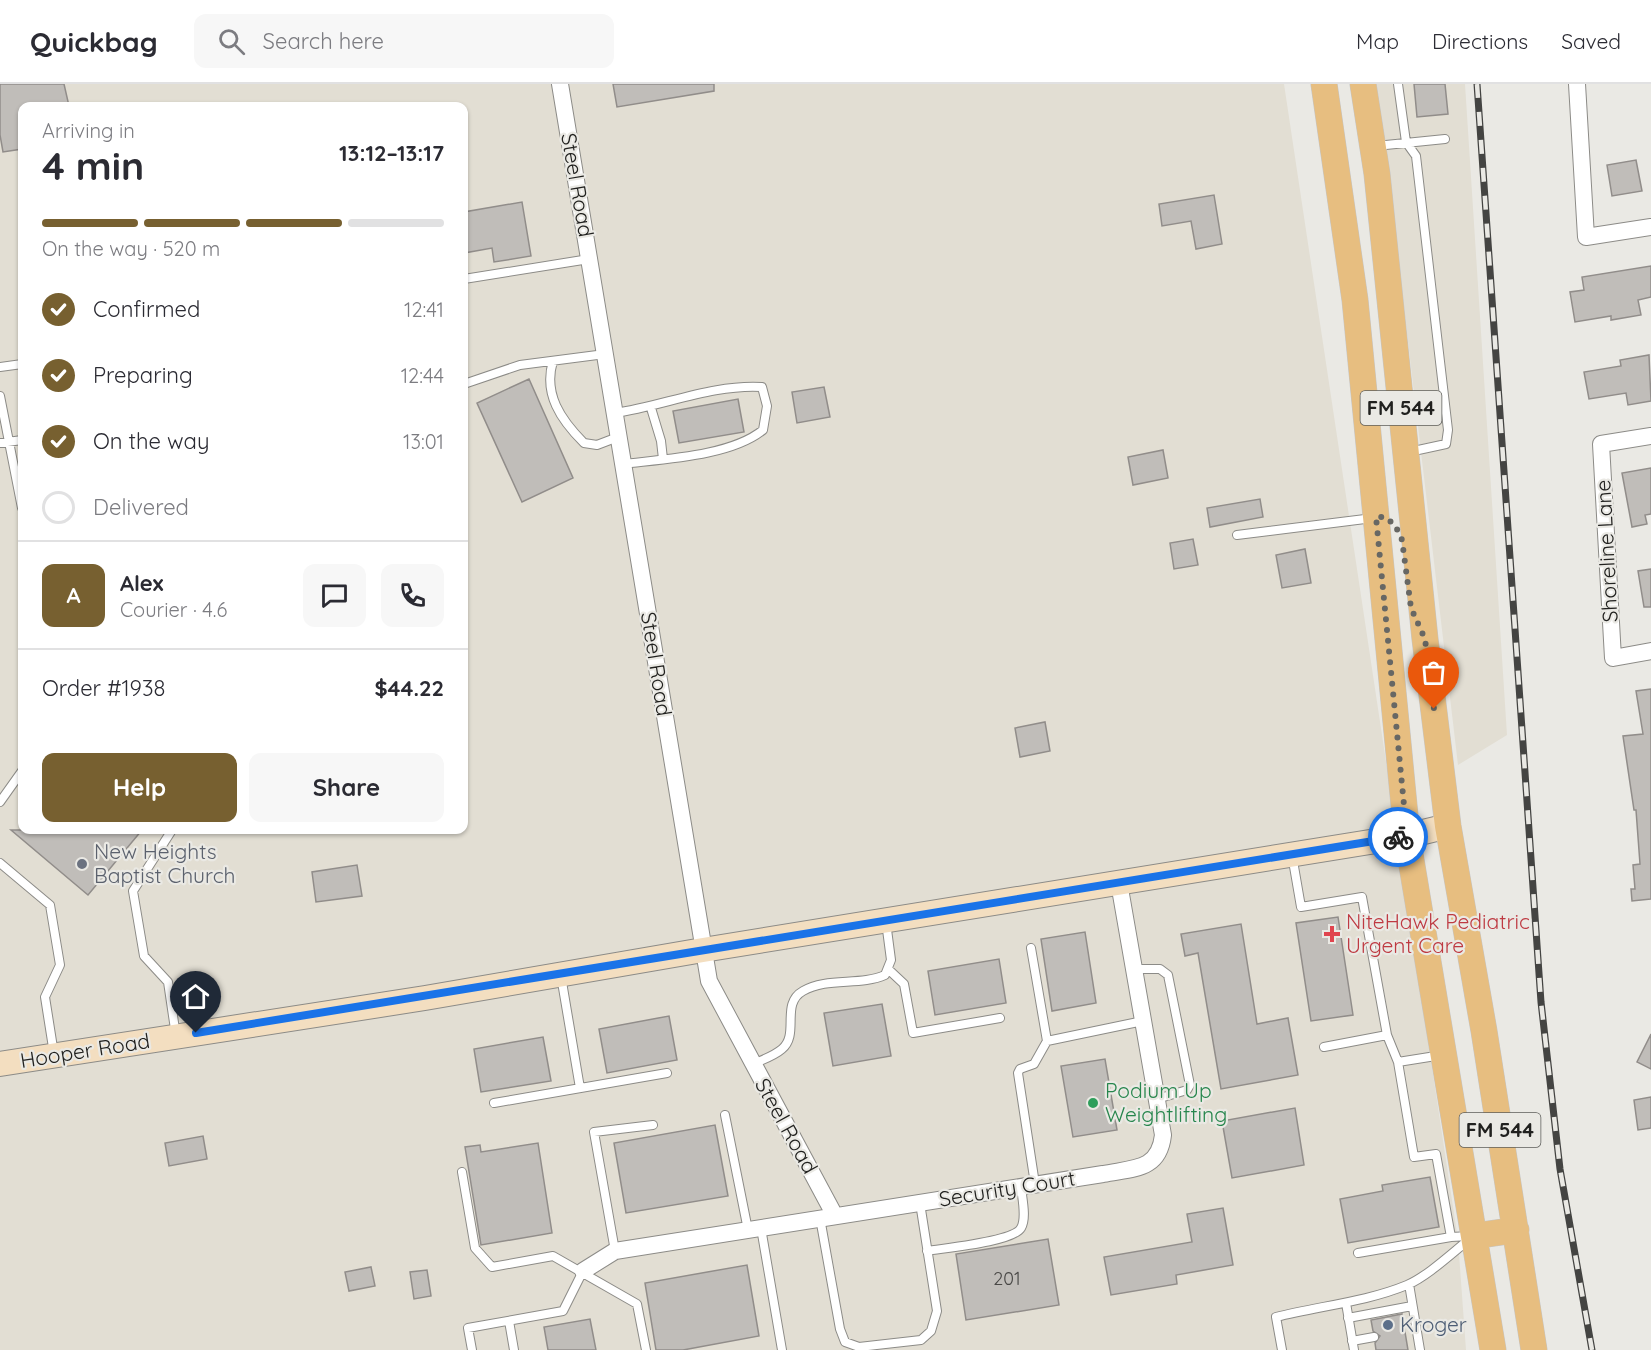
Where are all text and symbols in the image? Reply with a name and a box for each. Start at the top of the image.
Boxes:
search box [194,14,614,68]
text: Quickbag [30,24,158,59]
icon: search [215,25,248,58]
text: Search here [263,27,384,55]
text: Map [1356,28,1399,54]
text: Directions [1432,28,1528,54]
text: Saved [1561,28,1621,54]
text: Arriving in [42,118,135,143]
street label: Steel Road [556,131,600,239]
text: 13:12–13:17 [339,139,444,167]
text: 4 min [42,141,144,190]
text: On the way · 520 m [42,236,220,261]
icon: check [42,293,75,326]
text: Confirmed [93,295,200,323]
text: 12:41 [404,297,444,322]
icon: check [42,359,75,392]
text: Preparing [93,361,193,389]
text: 12:44 [401,363,444,388]
road number: FM 544 [1360,391,1442,425]
icon: check [42,425,75,458]
text: On the way [93,427,209,455]
text: 13:01 [403,429,444,454]
street label: Shoreline Lane [1589,479,1623,623]
text: Delivered [93,493,189,521]
button: chat [303,564,366,627]
button: phone [381,564,444,627]
text: Alex [120,569,163,597]
text: A [66,581,81,609]
text: Courier · 4.6 [120,597,227,622]
street label: Steel Road [636,610,678,718]
pin [1408,647,1459,709]
icon: bag [1417,656,1450,689]
text: Order #1938 [42,674,165,702]
text: $44.22 [374,674,444,702]
button: Help [42,753,237,822]
button: Share [249,753,444,822]
courier [1368,807,1428,867]
icon: bike [1382,821,1415,854]
place label: New Heights Baptist Church [94,838,235,888]
marker: New Heights Baptist Church [75,857,89,871]
place label: NiteHawk Pediatric Urgent Care [1346,908,1530,958]
marker: NiteHawk Pediatric Urgent Care [1323,925,1341,943]
pin [170,971,221,1033]
icon: home [179,980,212,1013]
street label: Hooper Road [18,1027,152,1073]
street label: Steel Road [750,1073,824,1178]
place label: Podium Up Weightlifting [1105,1077,1227,1127]
marker: Podium Up Weightlifting [1086,1096,1100,1110]
road number: FM 544 [1460,1113,1540,1147]
street label: Security Court [937,1164,1077,1212]
house number: 201 [993,1267,1021,1290]
place label: Kroger [1400,1311,1467,1337]
marker: Kroger [1381,1318,1395,1332]

